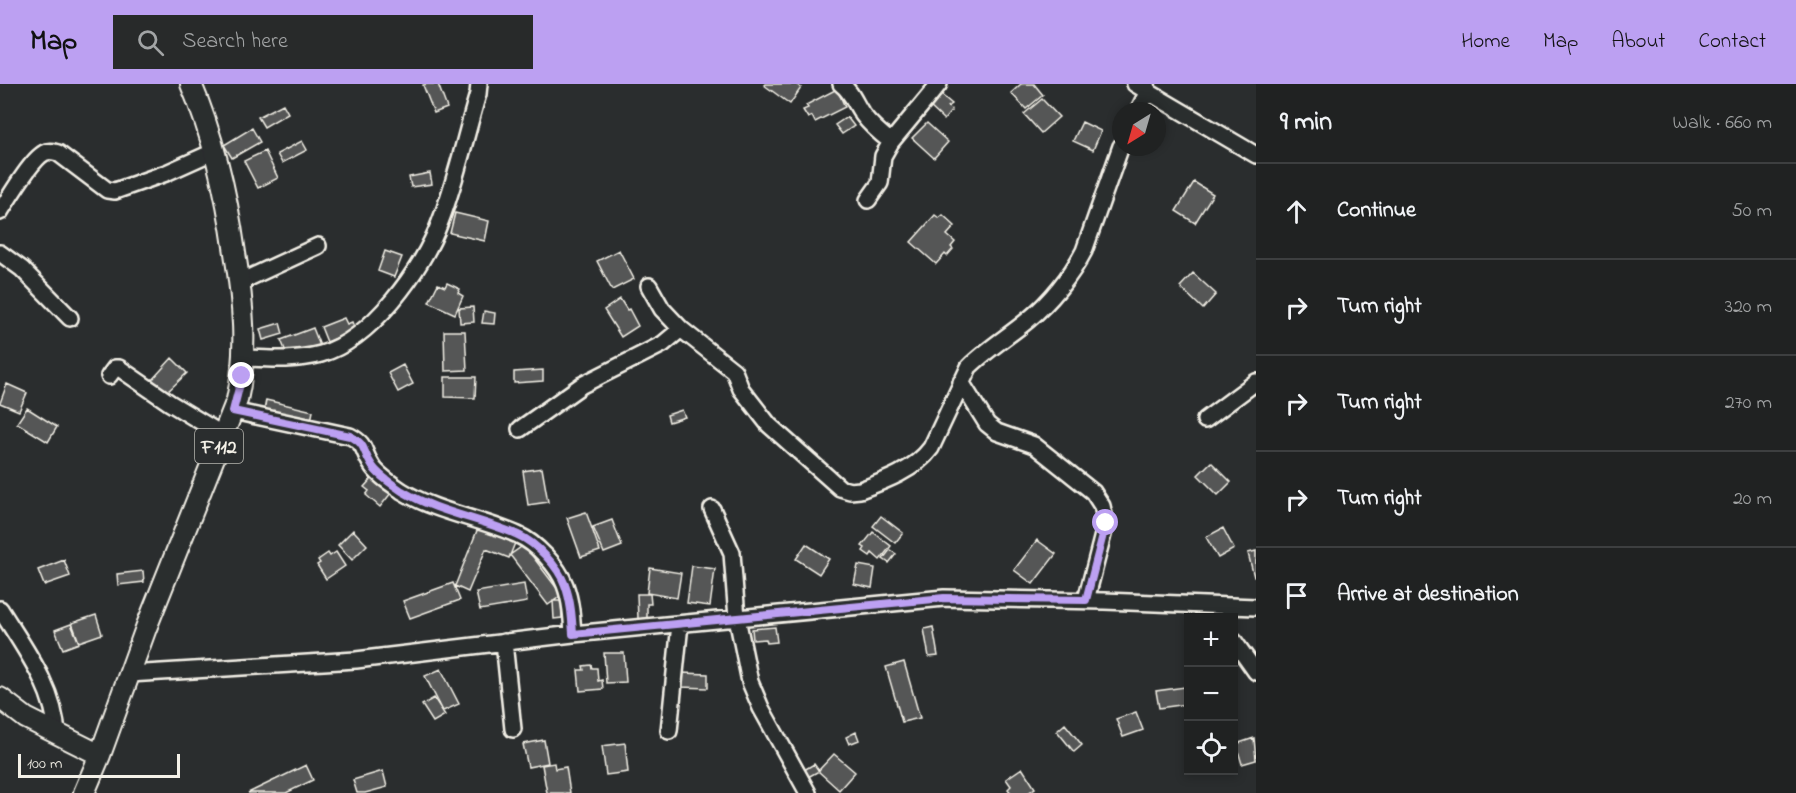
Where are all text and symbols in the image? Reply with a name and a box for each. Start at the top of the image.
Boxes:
search box [113,15,533,69]
text: Map [30,22,77,63]
icon: search [134,26,167,59]
text: Search here [182,26,288,58]
text: Home [1461,27,1510,57]
text: Map [1543,27,1578,57]
text: About [1611,27,1665,57]
text: Contact [1698,27,1766,57]
north arrow [1112,102,1166,156]
text: 9 min [1280,104,1332,142]
text: Walk · 660 m [1673,109,1772,138]
icon: ahead [1280,195,1313,228]
text: Continue [1337,195,1416,227]
text: 50 m [1731,197,1772,226]
icon: right [1280,291,1313,324]
text: Turn right [1337,291,1422,323]
text: 320 m [1725,293,1772,322]
route end [228,362,254,388]
icon: right [1280,387,1313,420]
text: Turn right [1337,387,1422,419]
text: 270 m [1725,389,1772,418]
road number: F112 [195,429,243,463]
icon: right [1280,483,1313,516]
text: Turn right [1337,483,1422,515]
text: 20 m [1733,485,1772,514]
route start [1092,509,1118,535]
icon: arrive [1280,579,1313,612]
text: Arrive at destination [1337,579,1519,611]
map controls [1184,613,1238,775]
button: + [1184,613,1238,667]
button: − [1184,667,1238,721]
button: locate [1184,721,1238,775]
scale bar [18,751,180,778]
text: 100 m [27,752,62,776]

